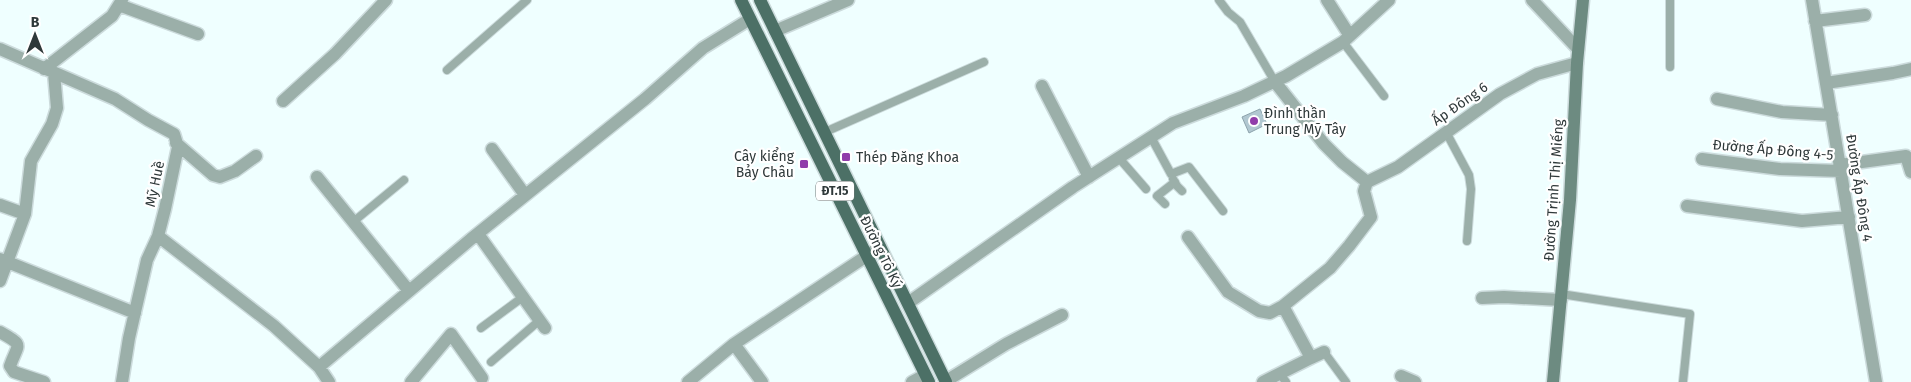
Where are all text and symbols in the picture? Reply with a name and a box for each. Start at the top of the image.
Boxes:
north arrow [10,10,60,60]
text: B [31,14,40,31]
street label: Ấp Đông 6 [1427,76,1491,129]
place label: Đình thần Trung Mỹ Tây [1264,104,1346,138]
marker: Đình thần Trung Mỹ Tây [1248,115,1260,127]
street label: Đường Trịnh Thị Miếng [1540,118,1567,262]
street label: Đường Ấp Đông 4 [1842,132,1879,244]
street label: Đường Ấp Đông 4-5 [1712,133,1834,164]
place label: Cây kiểng Bảy Châu [734,147,795,181]
place label: Thép Đăng Khoa [856,149,959,166]
marker: Thép Đăng Khoa [840,151,852,163]
marker: Cây kiểng Bảy Châu [798,158,810,170]
street label: Mỹ Huề [141,159,168,209]
road number: ĐT.15 [816,182,854,200]
street label: Đường Tô Ký [856,213,906,291]

